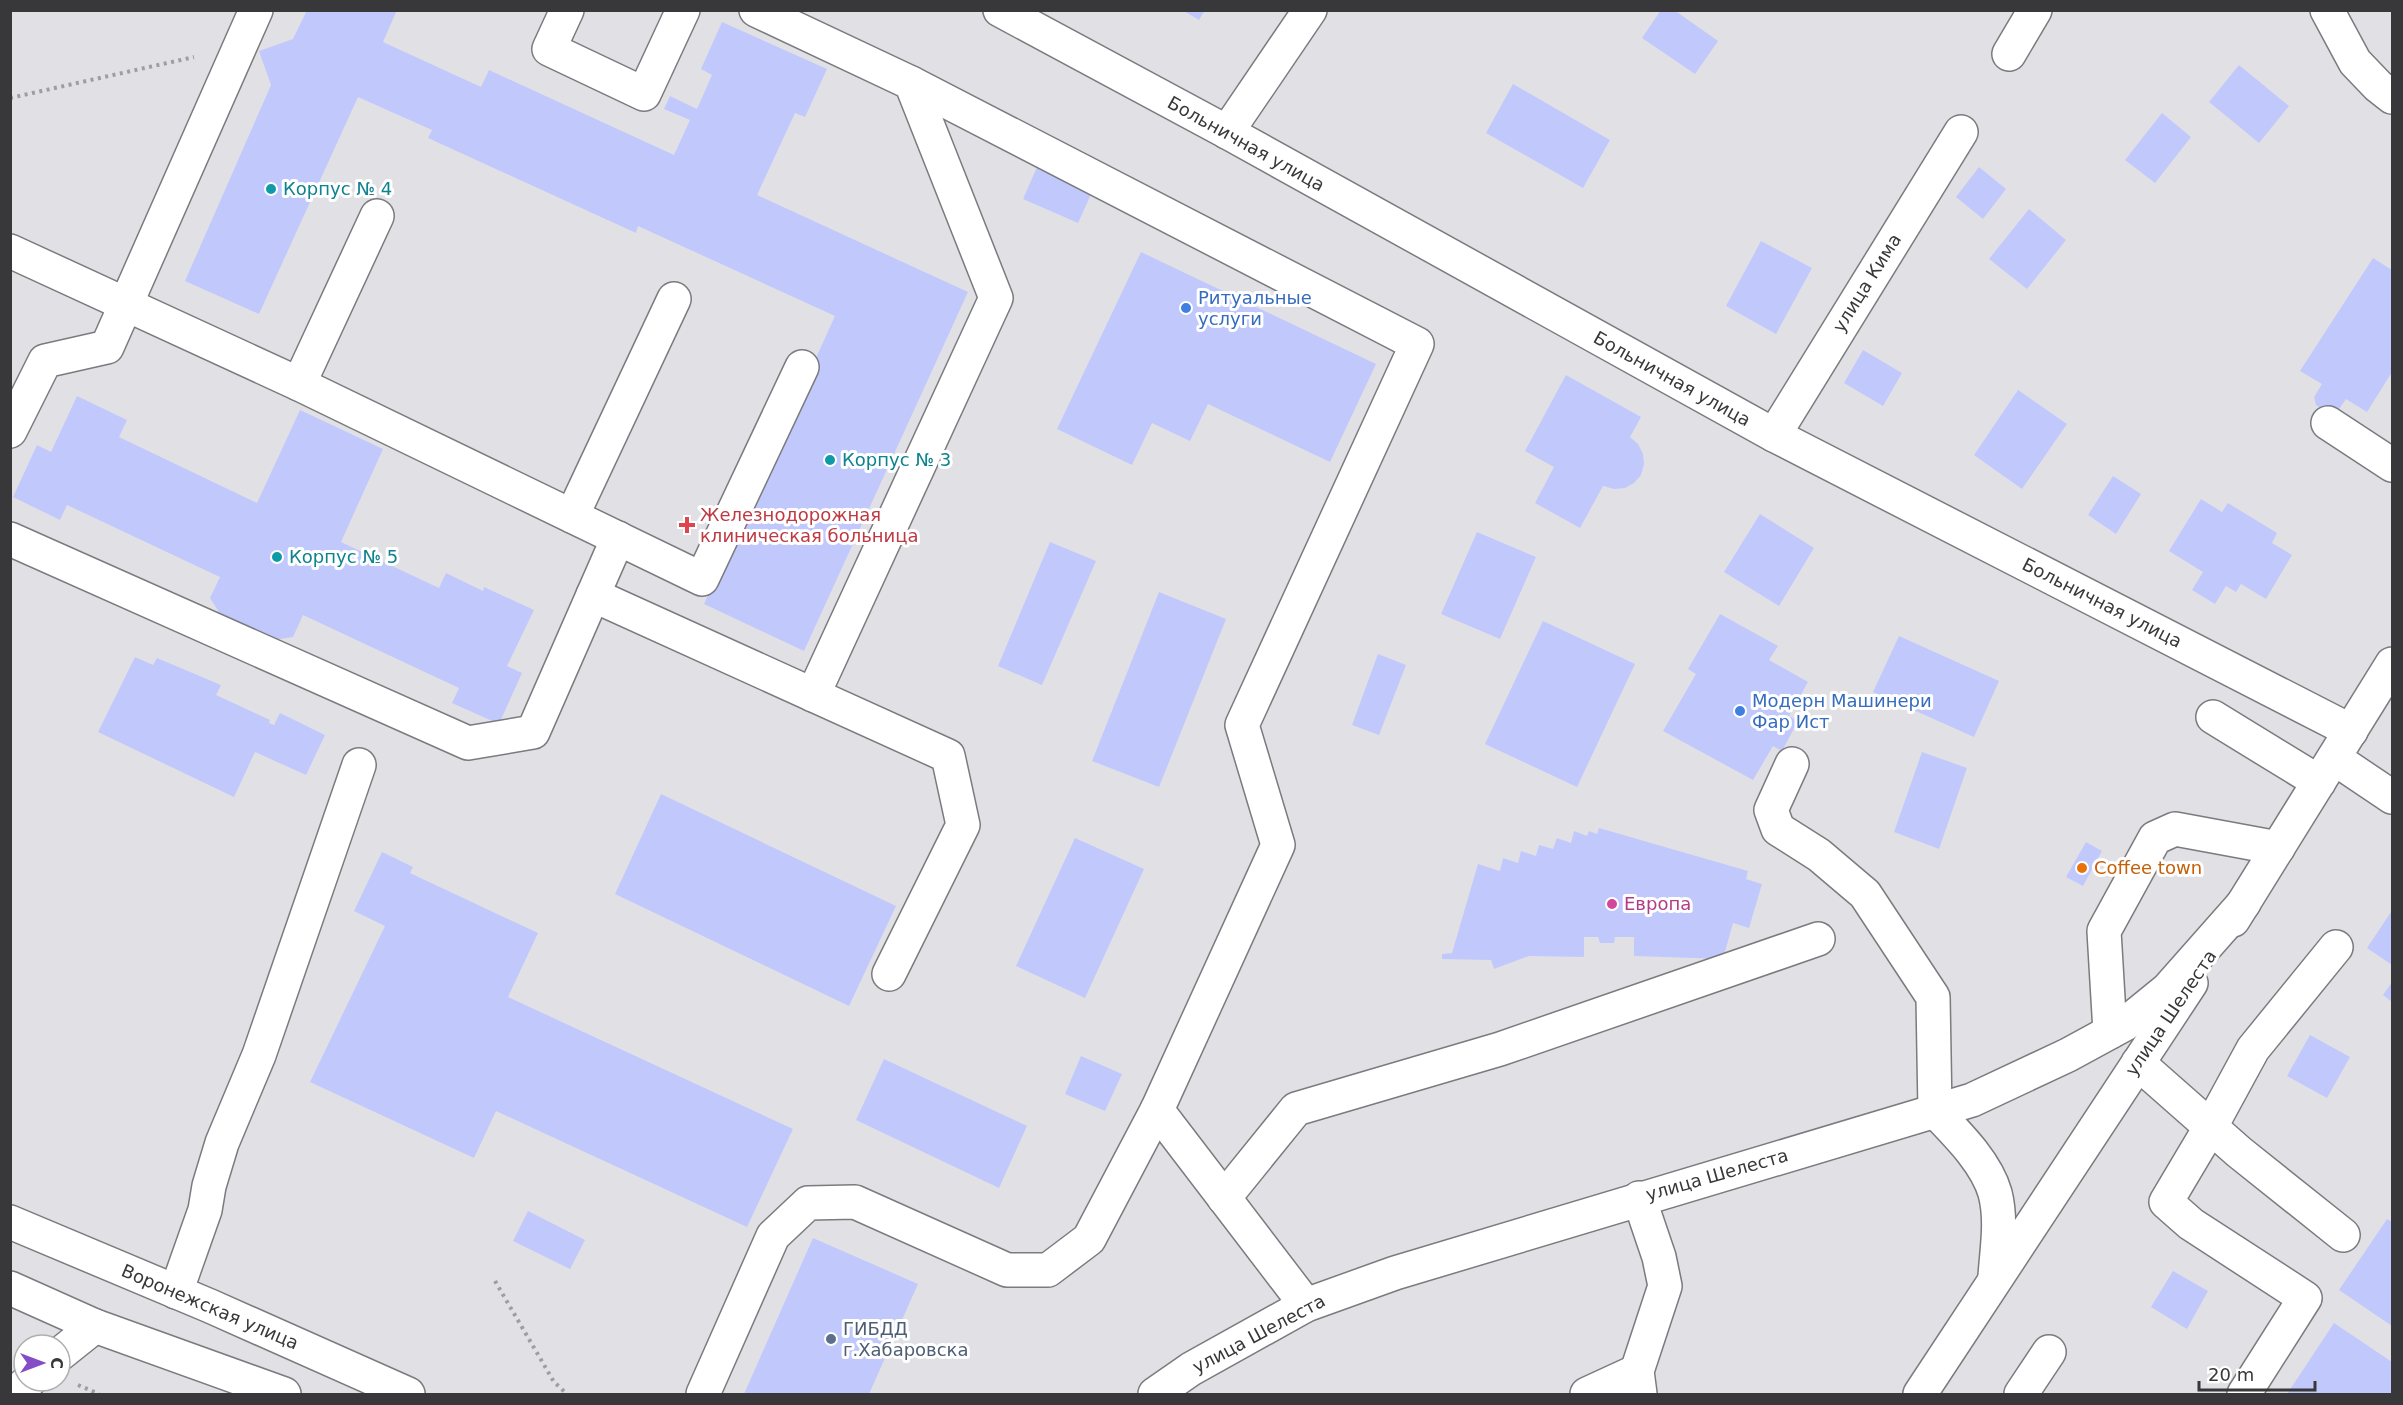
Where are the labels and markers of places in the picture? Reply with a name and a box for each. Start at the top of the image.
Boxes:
place label: Корпус № 4 [283,178,392,199]
marker: Корпус № 4 [264,182,278,196]
place label: Ритуальные услуги [1198,287,1312,329]
marker: Ритуальные услуги [1179,301,1193,315]
place label: Корпус № 3 [842,449,951,470]
marker: Корпус № 3 [823,453,837,467]
place label: Железнодорожная клиническая больница [700,504,919,546]
marker: Железнодорожная клиническая больница [678,516,696,534]
place label: Корпус № 5 [289,546,398,567]
marker: Корпус № 5 [270,550,284,564]
place label: Модерн Машинери Фар Ист [1752,690,1932,732]
marker: Модерн Машинери Фар Ист [1733,704,1747,718]
place label: Coffee town [2094,857,2202,878]
marker: Coffee town [2075,861,2089,875]
place label: Европа [1624,893,1691,914]
marker: Европа [1605,897,1619,911]
place label: ГИБДД г.Хабаровска [843,1318,969,1360]
marker: ГИБДД г.Хабаровска [824,1332,838,1346]

